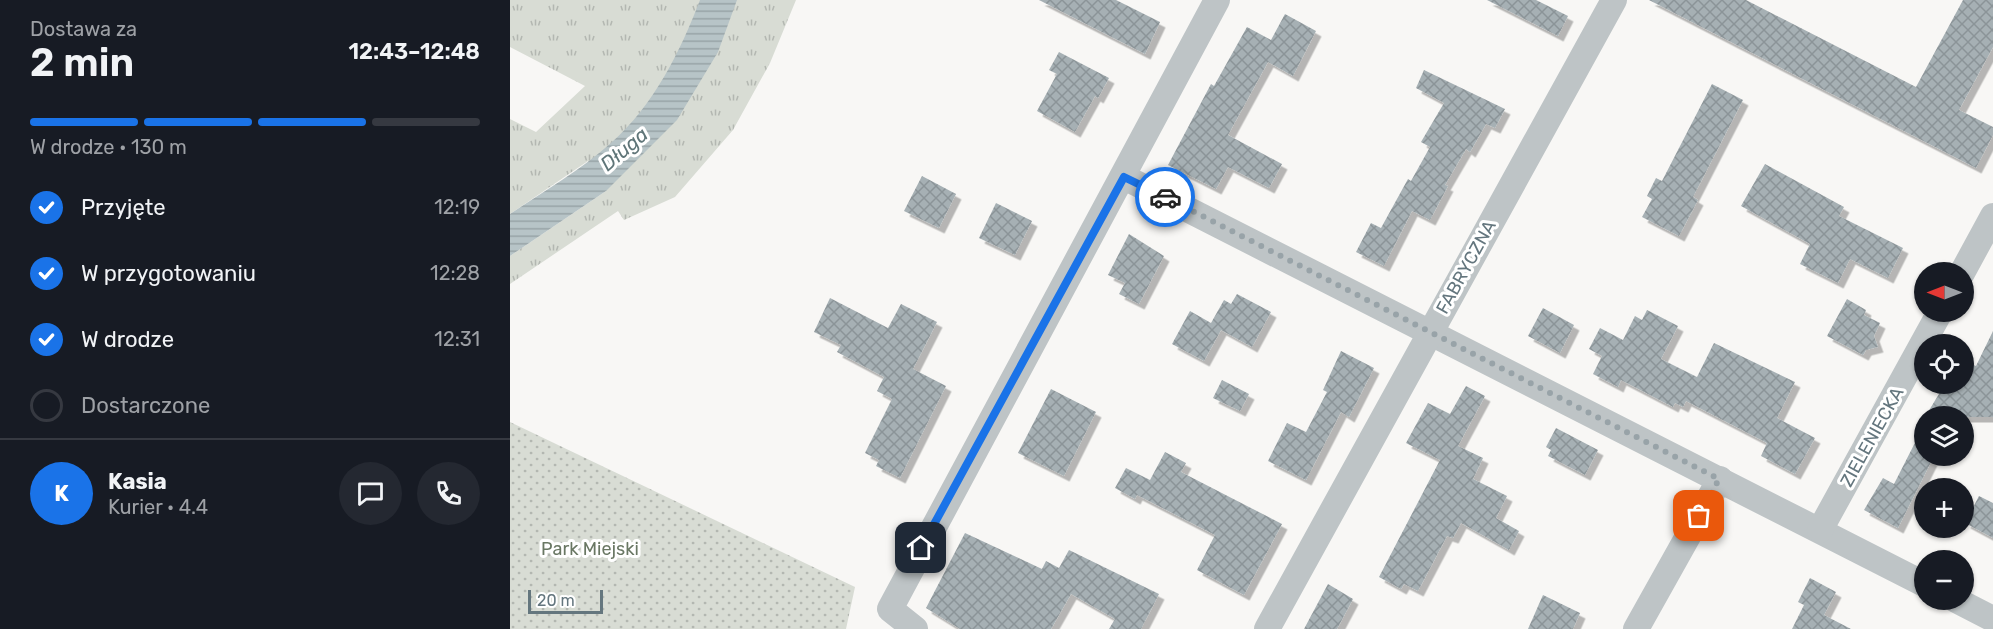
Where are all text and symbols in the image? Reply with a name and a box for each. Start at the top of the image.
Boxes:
text: Dostawa za [30,17,137,41]
text: 12:43–12:48 [349,38,480,65]
text: 2 min [30,40,134,86]
water label: Długa [595,122,653,176]
text: W drodze · 130 m [30,135,187,159]
courier [1135,167,1195,227]
icon: car [1149,181,1182,214]
icon: check [30,191,63,224]
text: Przyjęte [81,194,166,221]
text: 12:19 [434,195,480,219]
street label: FABRYCZNA [1431,216,1501,318]
icon: check [30,257,63,290]
text: W przygotowaniu [81,260,256,287]
text: 12:28 [430,261,480,285]
north arrow [1914,262,1974,322]
map controls [1914,262,1974,610]
icon: check [30,323,63,356]
text: W drodze [81,326,174,353]
text: 12:31 [434,327,480,351]
button: locate [1914,334,1974,394]
street label: ZIELENIECKA [1836,383,1908,491]
text: Dostarczone [81,392,210,419]
button: layers [1914,406,1974,466]
button: chat [339,462,402,525]
button: phone [417,462,480,525]
text: Kasia [108,468,167,495]
button: + [1914,478,1974,538]
text: K [54,480,69,507]
pin [1673,490,1724,541]
text: Kurier · 4.4 [108,495,208,519]
icon: bag [1682,499,1715,532]
pin [895,522,946,573]
icon: home [904,531,937,564]
park label: Park Miejski [541,538,639,560]
button: − [1914,550,1974,610]
scale bar [528,587,603,614]
text: 20 m [537,591,575,610]

